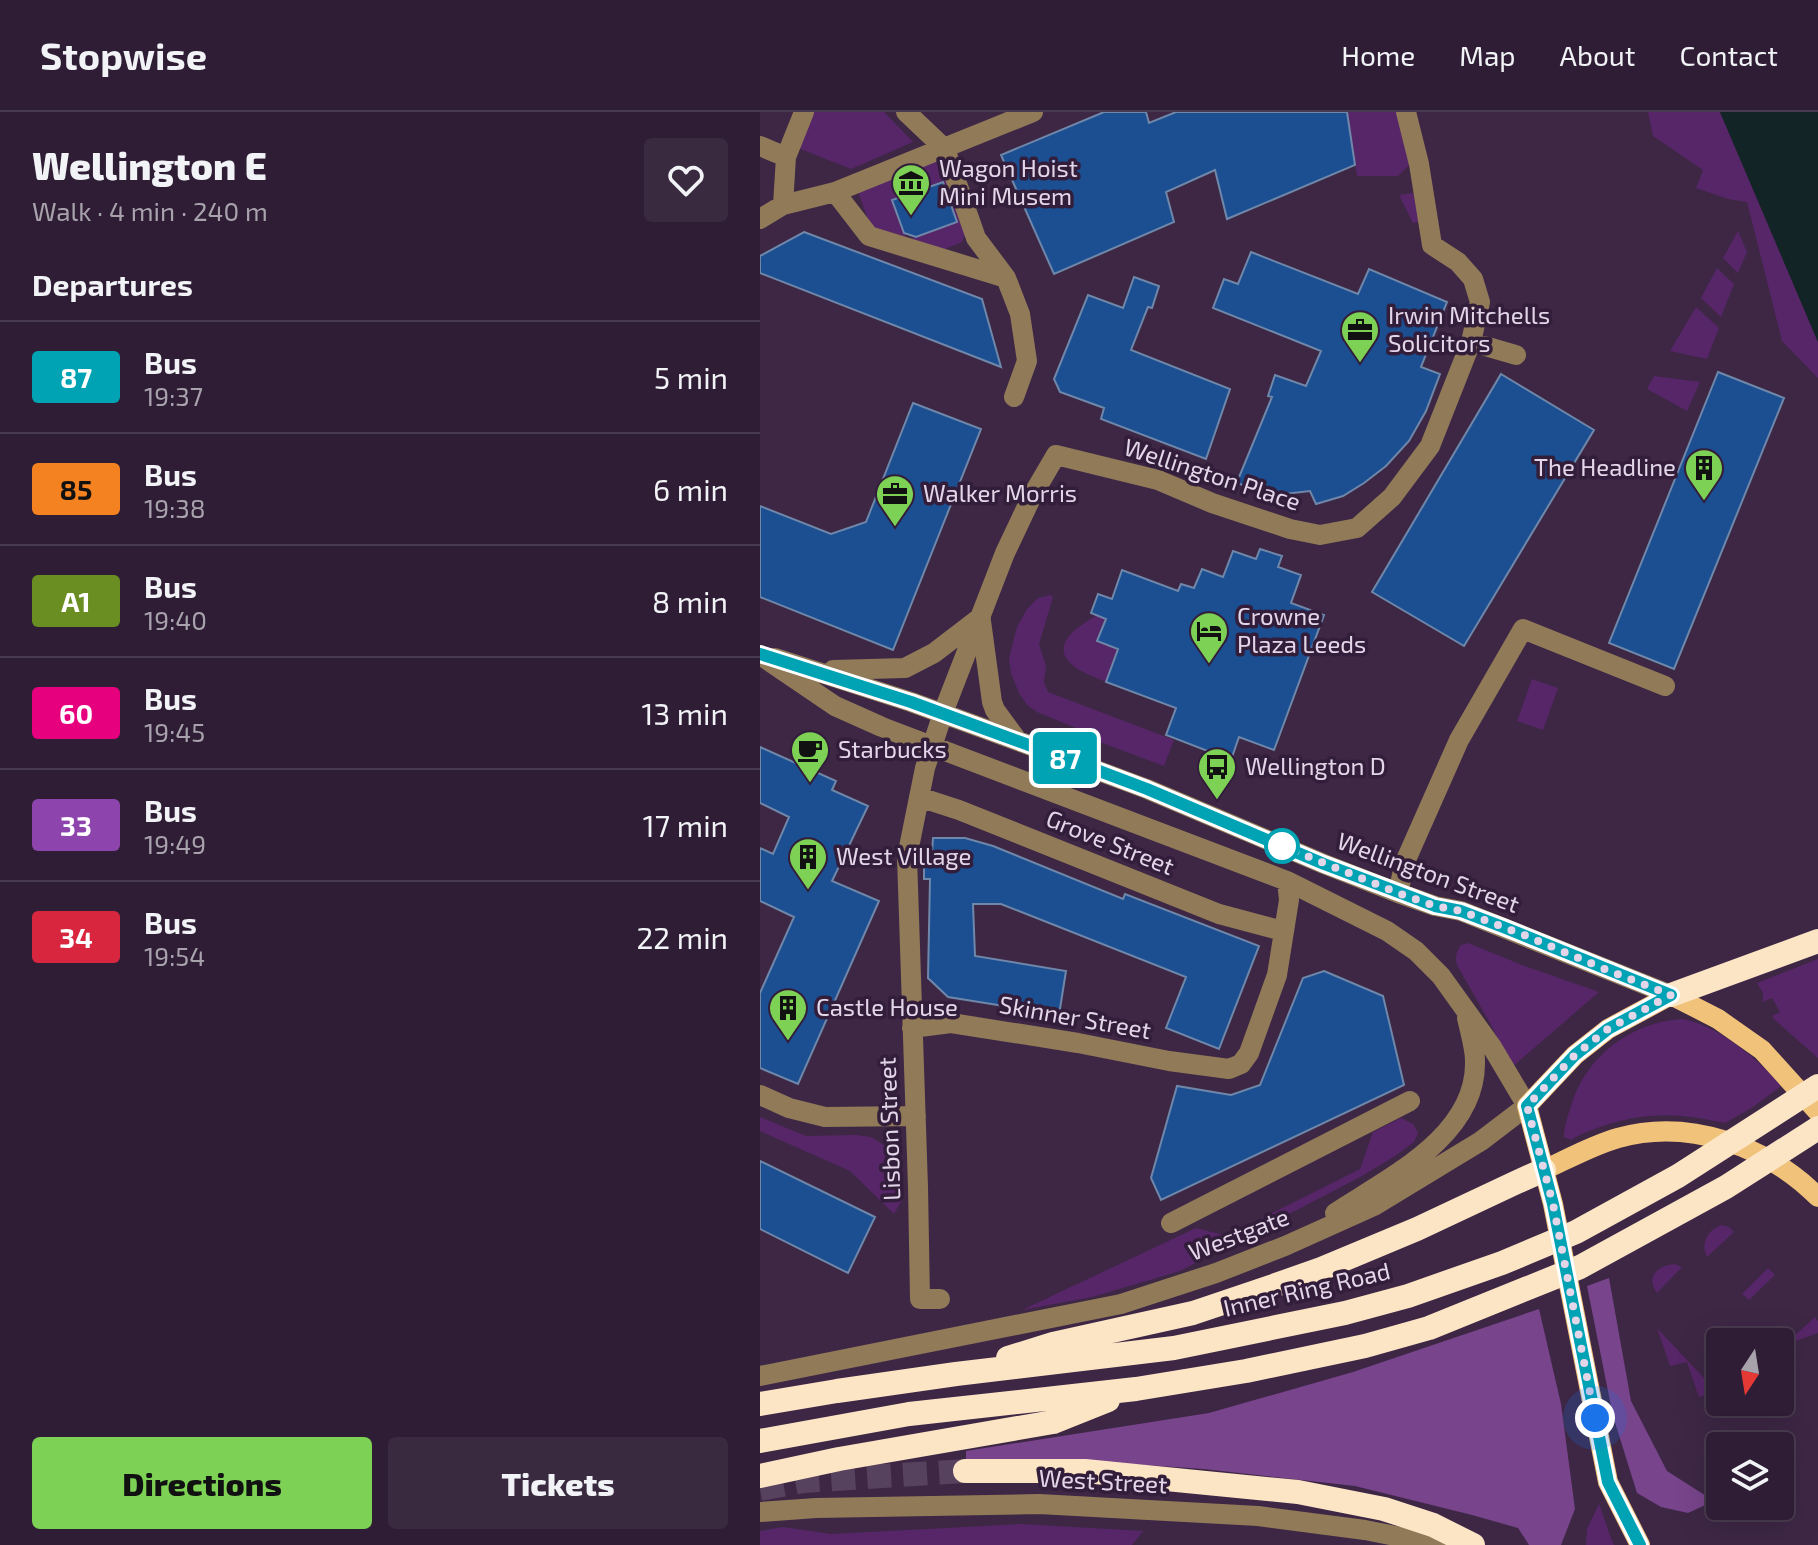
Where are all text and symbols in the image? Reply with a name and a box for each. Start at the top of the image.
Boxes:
text: Stopwise [40,32,207,78]
text: Home [1341,38,1415,72]
text: Map [1459,38,1516,72]
text: About [1560,38,1635,72]
text: Contact [1679,38,1778,72]
button: heart [644,138,728,222]
text: Wellington E [32,142,267,188]
place label: Wagon Hoist Mini Musem [939,153,1078,210]
museum icon: Wagon Hoist Mini Musem [890,162,932,217]
text: Walk · 4 min · 240 m [32,195,268,226]
text: Departures [32,266,193,302]
place label: Irwin Mitchells Solicitors [1388,300,1550,357]
office icon: Irwin Mitchells Solicitors [1339,309,1381,364]
text: Bus [144,344,197,380]
text: 5 min [654,359,728,395]
text: 87 [60,360,92,394]
text: 19:37 [144,380,203,411]
street label: Wellington Place [1121,431,1304,516]
building icon: The Headline [1683,447,1725,502]
place label: The Headline [1534,452,1676,481]
text: Bus [144,456,197,492]
text: 6 min [653,471,728,507]
text: 85 [60,472,92,506]
office icon: Walker Morris [874,473,916,528]
place label: Walker Morris [923,478,1077,507]
text: 19:38 [144,492,206,523]
text: Bus [144,568,197,604]
text: 8 min [652,583,728,619]
text: A1 [61,584,91,618]
place label: Crowne Plaza Leeds [1237,601,1366,658]
text: 19:40 [144,604,207,635]
hotel icon: Crowne Plaza Leeds [1188,610,1230,665]
text: Bus [144,680,197,716]
text: 13 min [642,695,728,731]
text: 60 [59,696,93,730]
text: 19:45 [144,716,205,747]
cafe icon: Starbucks [789,729,831,784]
line badge: 87 [1029,732,1101,784]
place label: Starbucks [838,734,947,763]
text: 87 [1049,741,1081,775]
bus stop icon: Wellington D [1196,746,1238,801]
place label: Wellington D [1245,751,1386,780]
text: Bus [144,792,197,828]
street label: Grove Street [1042,803,1179,880]
text: 17 min [643,807,728,843]
text: 33 [60,808,92,842]
street label: Wellington Street [1334,825,1523,918]
text: 19:49 [144,828,206,859]
unlabelled marker [1265,829,1299,863]
building icon: West Village [787,836,829,891]
place label: West Village [836,841,972,870]
text: Bus [144,904,197,940]
text: 22 min [636,919,728,955]
text: 34 [59,920,93,954]
text: 19:54 [144,940,205,971]
building icon: Castle House [767,987,809,1042]
street label: Skinner Street [997,989,1153,1044]
place label: Castle House [816,992,958,1021]
street label: Lisbon Street [872,1057,906,1201]
street label: Westgate [1184,1201,1293,1266]
street label: Inner Ring Road [1220,1255,1393,1322]
north arrow [1706,1328,1794,1416]
map controls [1706,1328,1794,1520]
your location [1575,1398,1615,1438]
button: layers [1706,1432,1794,1520]
button: Directions [32,1437,372,1529]
button: Tickets [388,1437,728,1529]
street label: West Street [1038,1463,1168,1498]

